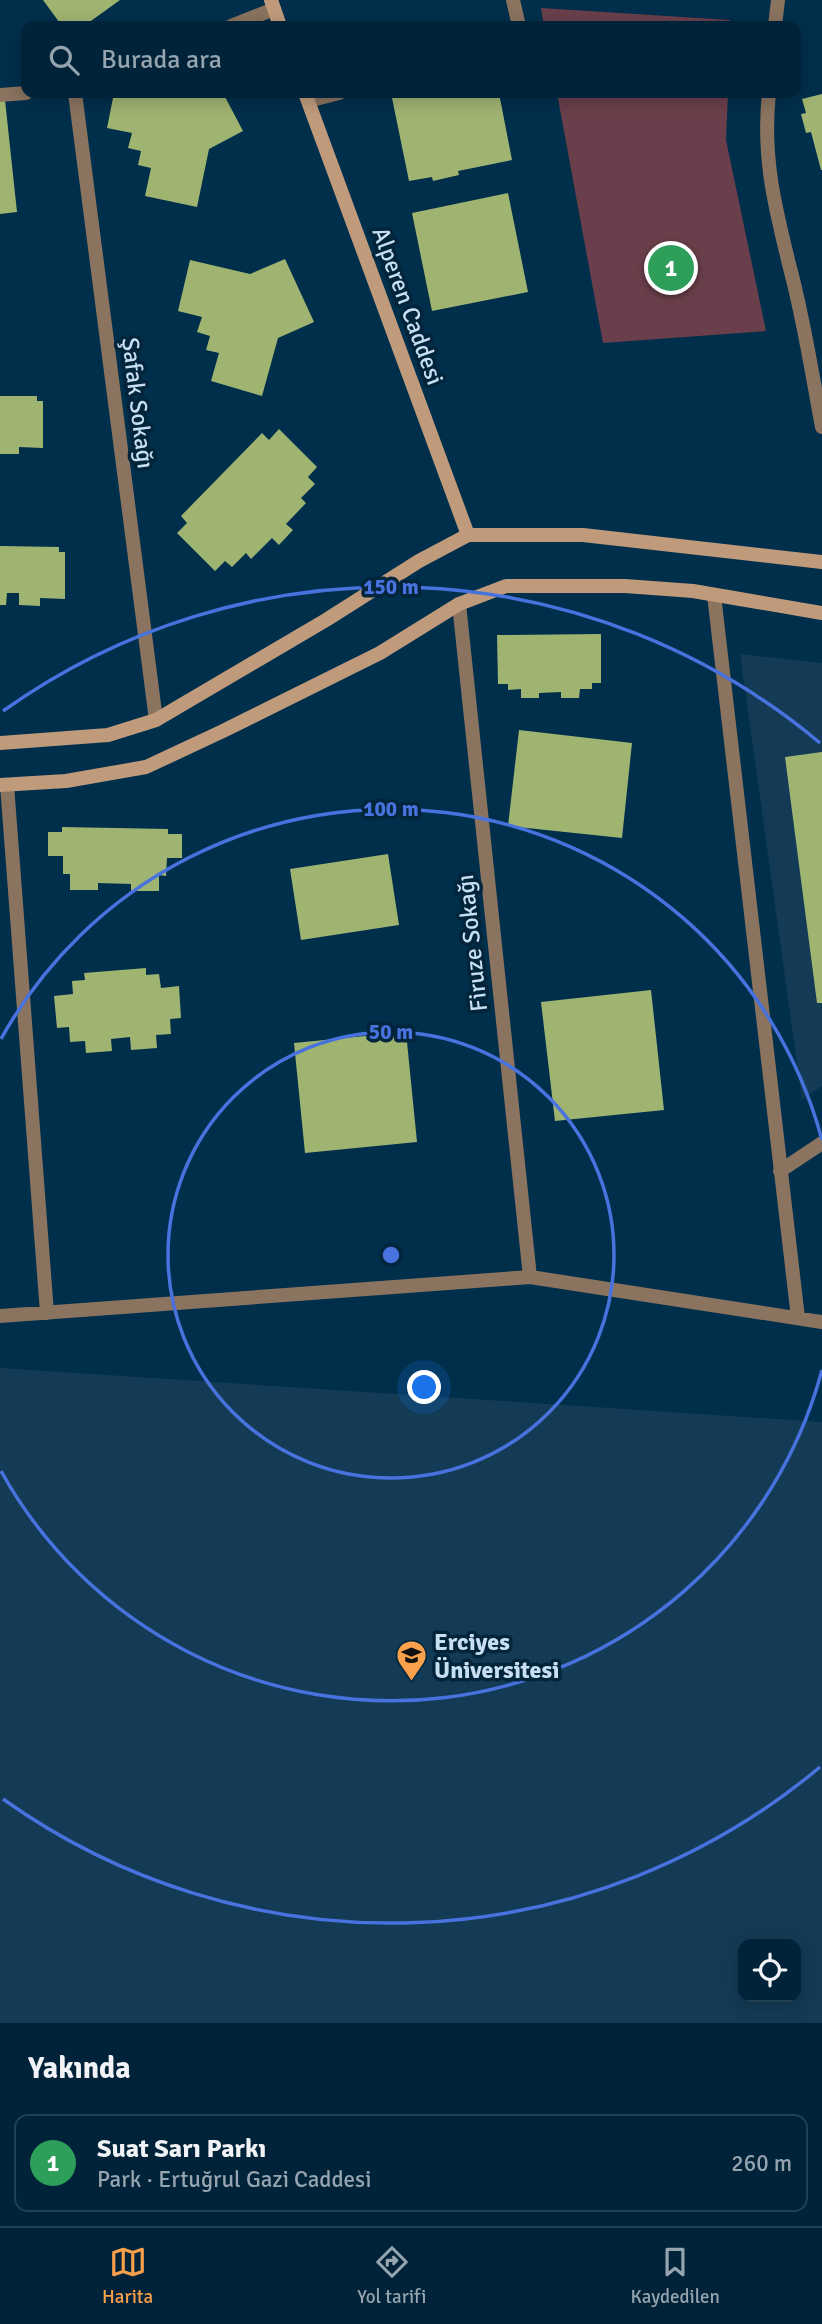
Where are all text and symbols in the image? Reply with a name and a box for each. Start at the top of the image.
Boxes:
search box [21,21,801,98]
icon: search [45,41,83,79]
text: Burada ara [101,44,222,76]
street label: Alperen Caddesi [366,223,450,389]
pin: 1 [648,242,694,294]
street label: Şafak Sokağı [115,336,161,470]
text: 150 m [363,574,419,600]
text: 100 m [363,796,419,822]
street label: Firuze Sokağı [450,873,494,1013]
text: 50 m [369,1019,413,1045]
centre of rings [379,1243,403,1267]
your location [407,1370,441,1404]
place label: Erciyes Üniversitesi [434,1627,559,1685]
school or university icon: Erciyes Üniversitesi [394,1639,428,1683]
map controls [738,1939,801,2002]
button: locate [738,1939,801,2002]
text: Yakında [28,2050,131,2087]
text: Suat Sarı Parkı [97,2133,266,2165]
text: 1 [47,2149,59,2178]
text: 260 m [731,2149,792,2178]
text: Park · Ertuğrul Gazi Caddesi [97,2165,371,2194]
tab: Harita [102,2243,153,2309]
tab: Yol tarifi [357,2243,426,2309]
tab: Kaydedilen [630,2243,720,2309]

